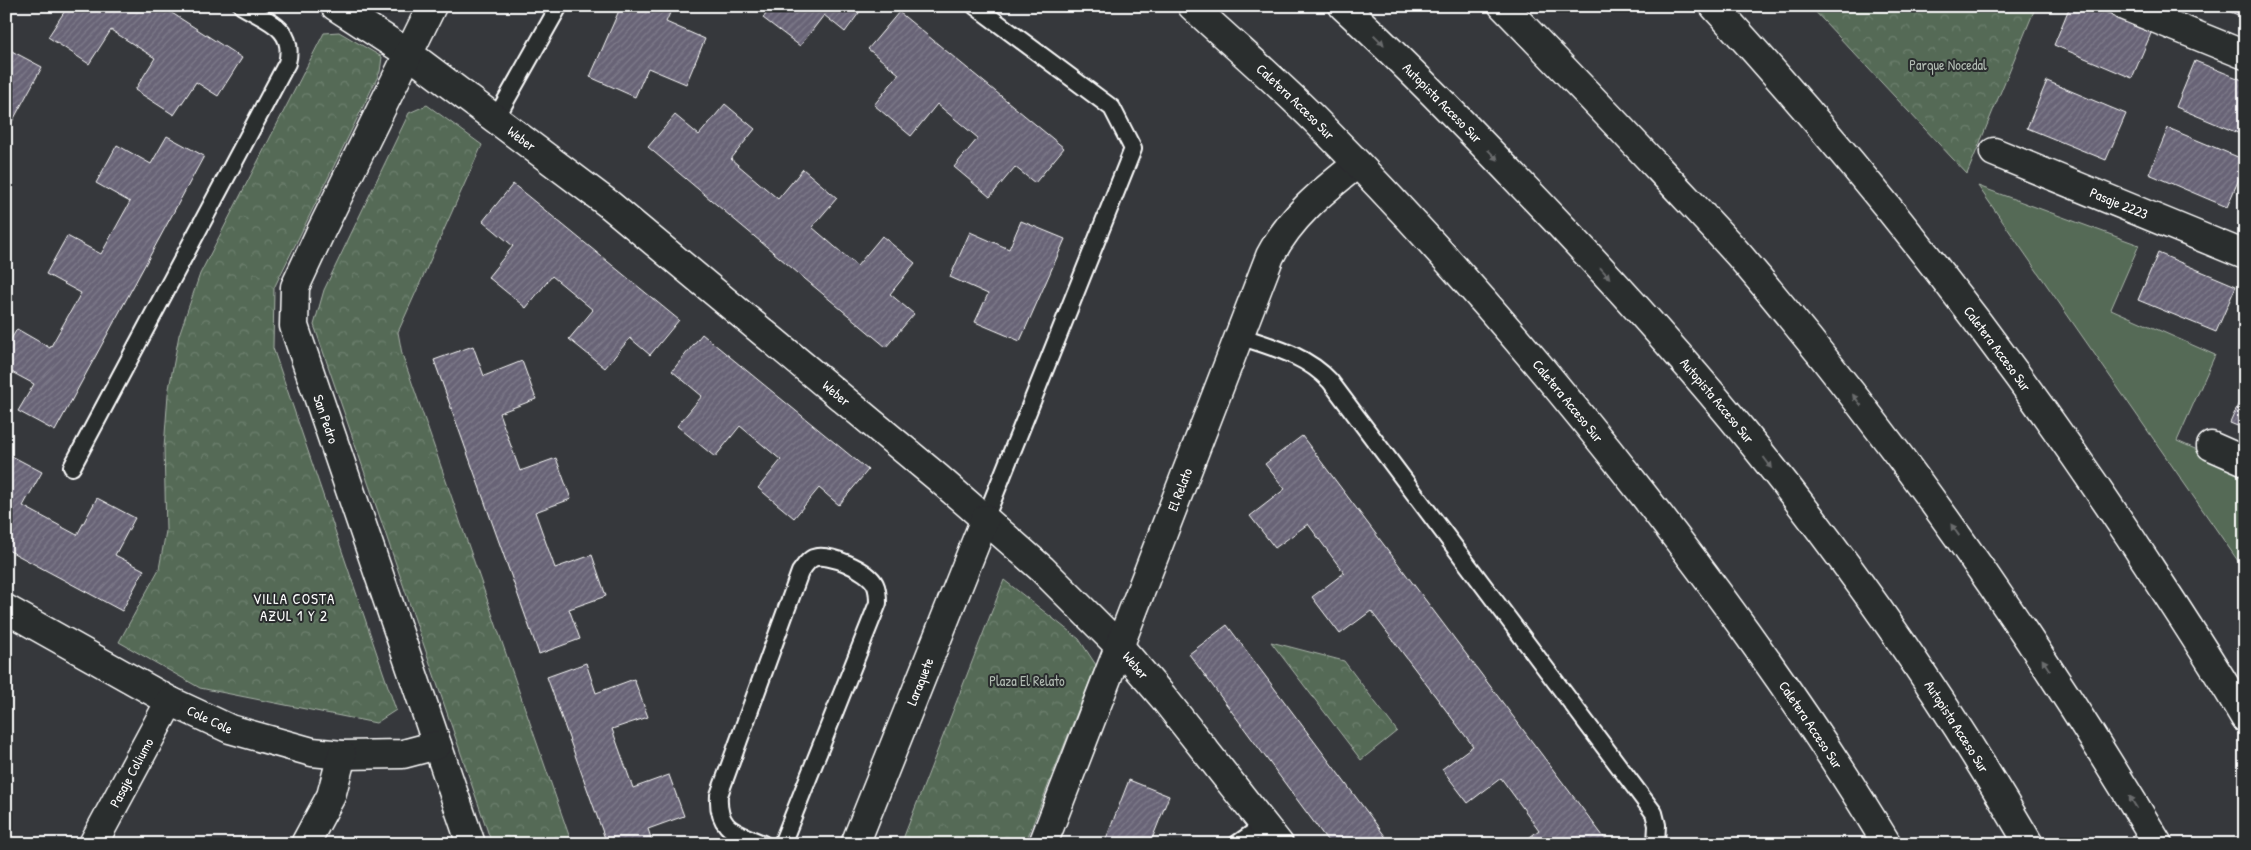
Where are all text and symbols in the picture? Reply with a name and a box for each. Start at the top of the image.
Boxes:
one-way arrow [1373,33,1385,45]
park label: Parque Nocedal [1909,55,1987,75]
street label: Autopista Acceso Sur [1399,58,1487,147]
street label: Caletera Acceso Sur [1253,59,1340,144]
street label: Weber [504,121,540,155]
one-way arrow [1487,149,1499,161]
street label: Pasaje 2223 [2087,182,2151,223]
one-way arrow [1599,267,1611,279]
street label: Caletera Acceso Sur [1960,302,2036,396]
street label: Autopista Acceso Sur [1676,353,1759,447]
street label: Caletera Acceso Sur [1529,355,1609,447]
street label: Weber [819,376,855,410]
street label: San Pedro [309,392,344,446]
one-way arrow [1852,394,1862,407]
one-way arrow [1762,456,1773,469]
street label: El Relato [1162,465,1196,514]
one-way arrow [1950,523,1960,537]
district label: VILLA COSTA AZUL 1 Y 2 [253,588,335,626]
street label: Weber [1119,647,1154,683]
street label: Laraquete [901,654,938,708]
one-way arrow [2042,658,2051,671]
park label: Plaza El Relato [989,671,1065,690]
street label: Caletera Acceso Sur [1775,677,1848,773]
street label: Autopista Acceso Sur [1921,677,1994,777]
street label: Cole Cole [184,700,236,738]
street label: Pasaje Coliumo [105,734,158,811]
one-way arrow [2128,796,2137,809]

